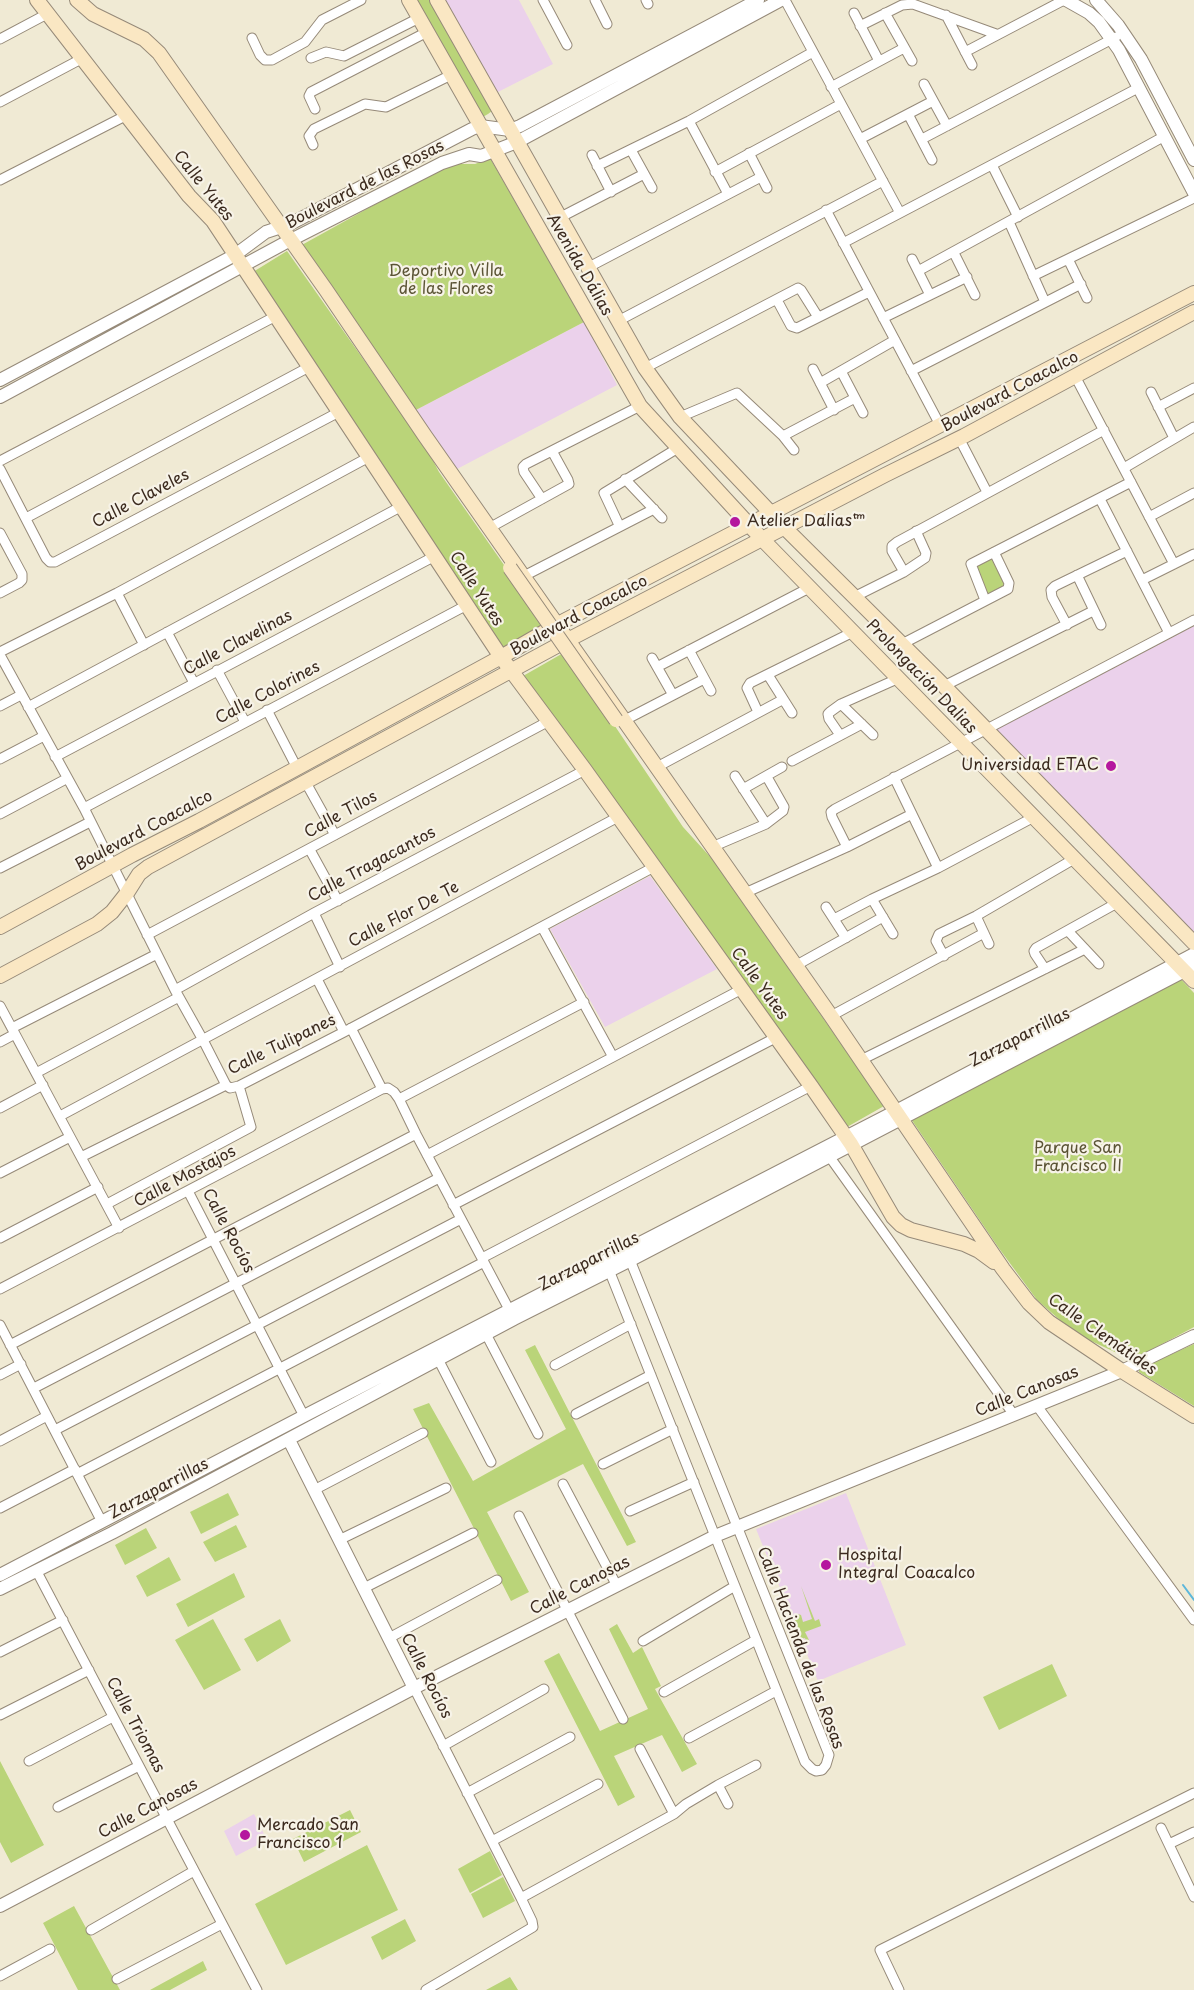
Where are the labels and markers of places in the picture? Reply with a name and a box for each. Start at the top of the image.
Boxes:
place label: Atelier Dalias™ [747,512,865,532]
marker: Atelier Dalias™ [728,515,742,529]
place label: Universidad ETAC [961,756,1099,776]
marker: Universidad ETAC [1104,759,1118,773]
place label: Hospital Integral Coacalco [838,1546,975,1584]
marker: Hospital Integral Coacalco [819,1558,833,1572]
place label: Mercado San Francisco 1 [257,1816,359,1854]
marker: Mercado San Francisco 1 [238,1828,252,1842]

